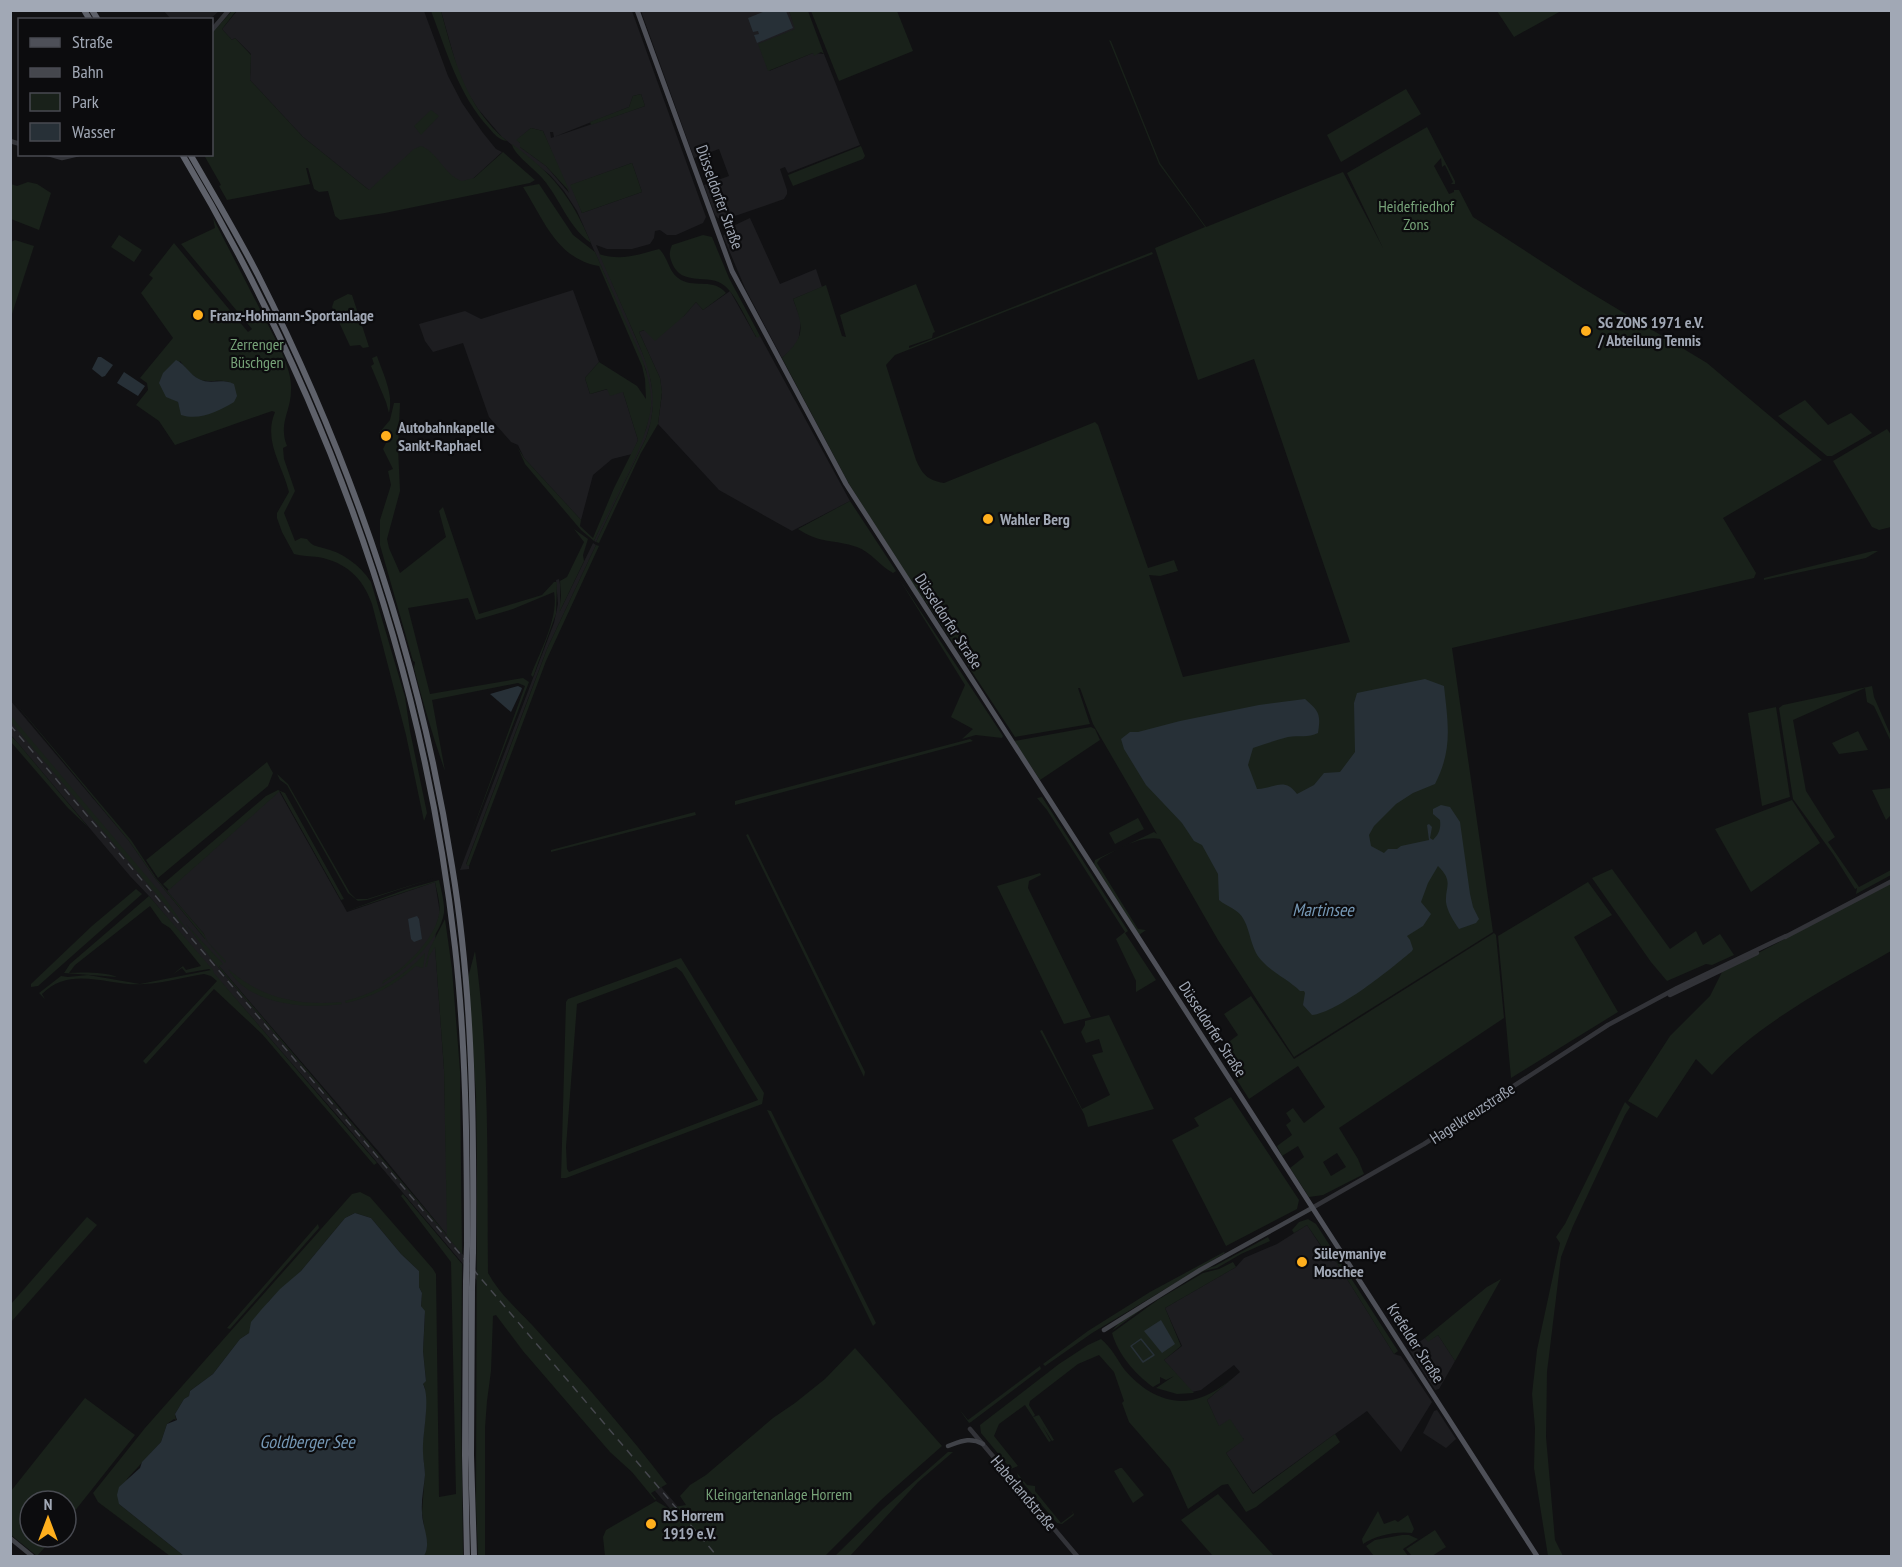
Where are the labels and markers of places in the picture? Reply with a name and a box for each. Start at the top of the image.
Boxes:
place label: Franz-Hohmann-Sportanlage [210,305,374,325]
marker: Franz-Hohmann-Sportanlage [191,308,205,322]
place label: SG ZONS 1971 e.V. / Abteilung Tennis [1597,312,1704,350]
marker: SG ZONS 1971 e.V. / Abteilung Tennis [1579,324,1593,338]
place label: Autobahnkapelle Sankt-Raphael [397,417,495,455]
marker: Autobahnkapelle Sankt-Raphael [379,429,393,443]
place label: Wahler Berg [999,509,1070,529]
marker: Wahler Berg [981,512,995,526]
place label: Süleymaniye Moschee [1314,1243,1386,1281]
marker: Süleymaniye Moschee [1295,1255,1309,1269]
place label: RS Horrem 1919 e.V. [663,1505,724,1543]
marker: RS Horrem 1919 e.V. [644,1517,658,1531]

